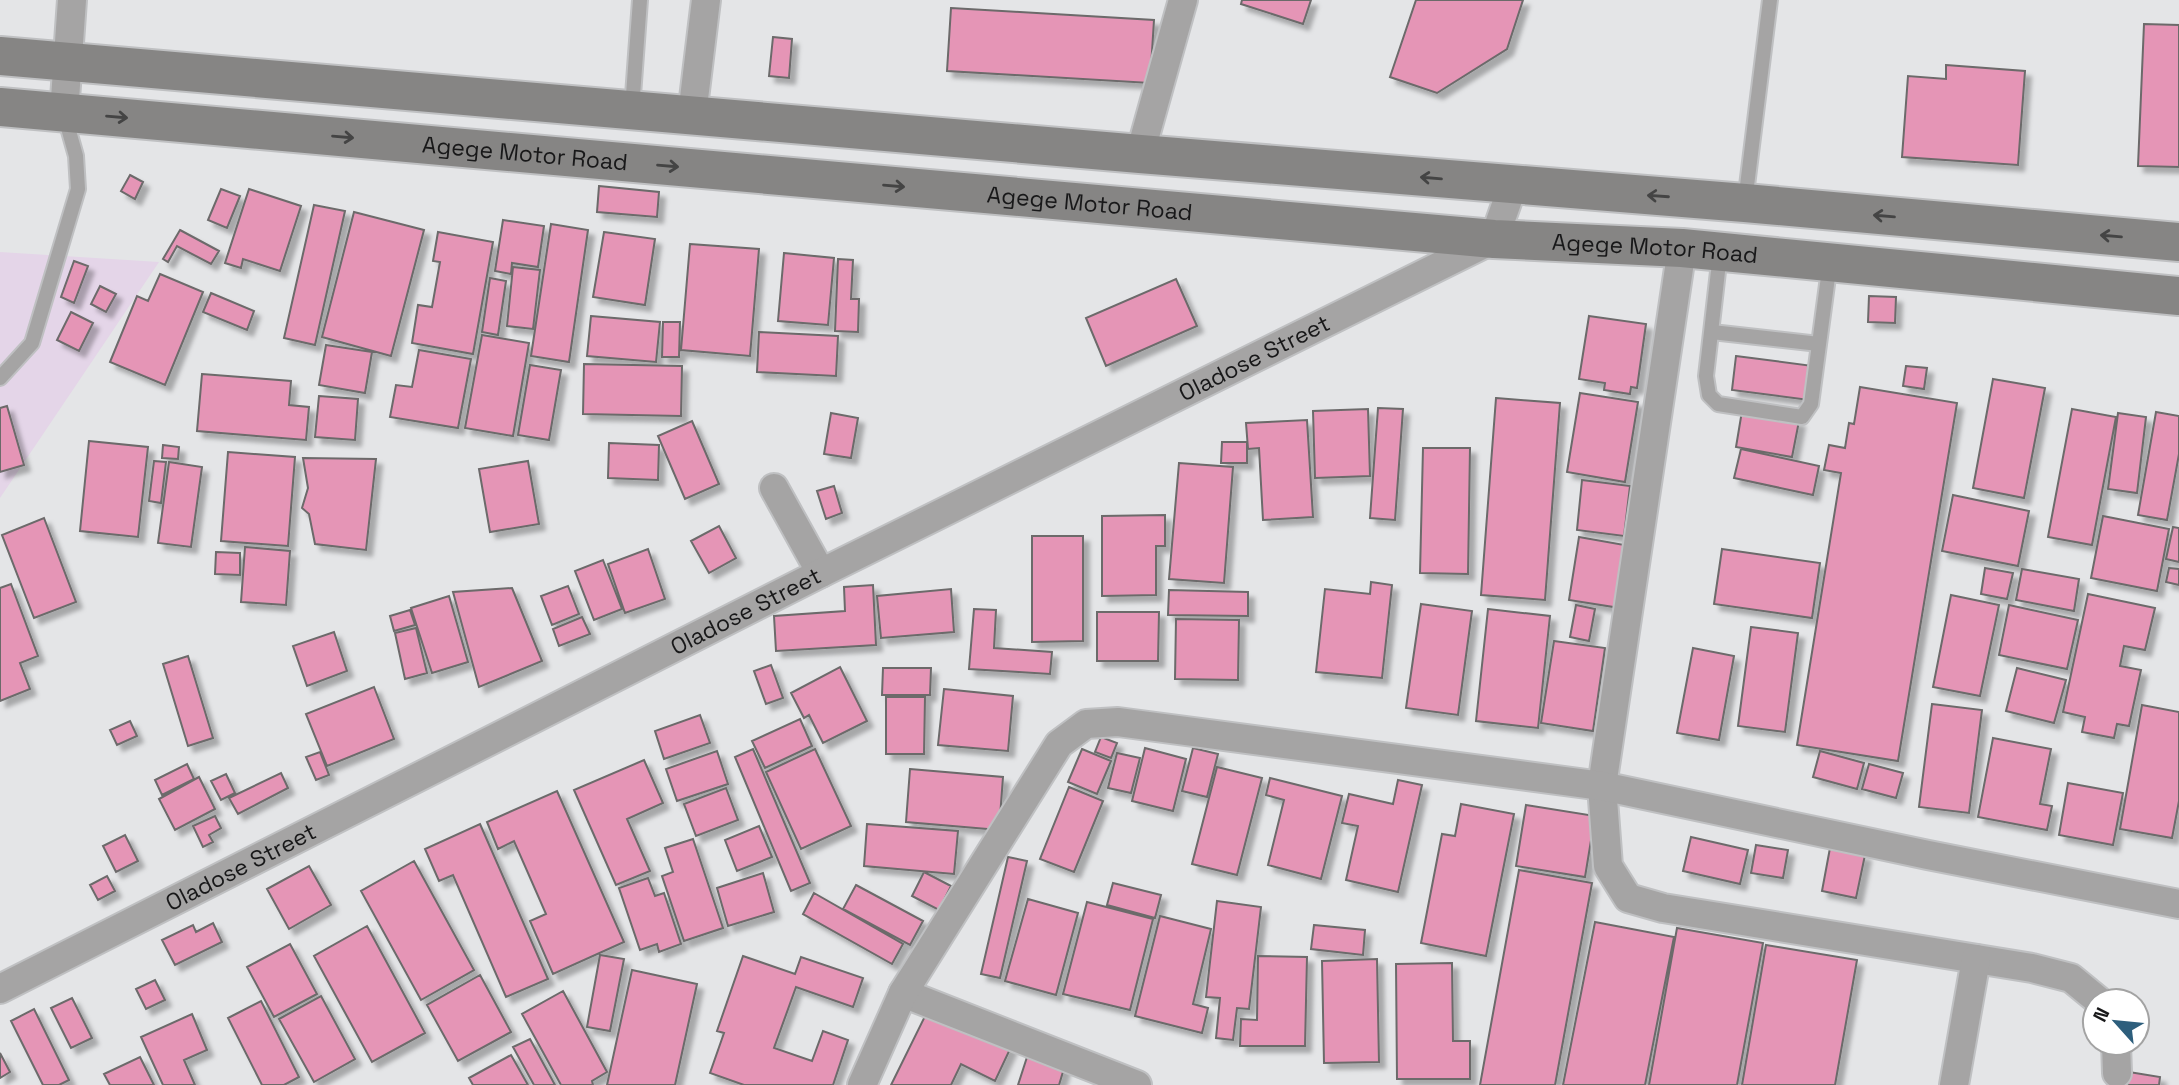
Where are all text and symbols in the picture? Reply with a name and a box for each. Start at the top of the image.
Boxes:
one-way arrow [105,111,128,124]
street label: Agege Motor Road [421,129,629,177]
one-way arrow [332,131,354,144]
one-way arrow [656,160,678,173]
one-way arrow [1420,171,1443,184]
street label: Agege Motor Road [986,179,1194,227]
one-way arrow [882,180,905,193]
one-way arrow [1647,189,1670,202]
one-way arrow [1874,209,1896,222]
street label: Agege Motor Road [1551,227,1759,270]
one-way arrow [2100,229,2123,242]
street label: Oladose Street [1174,308,1335,408]
street label: Oladose Street [665,560,826,662]
street label: Oladose Street [160,816,321,918]
north arrow [2081,987,2151,1057]
text: N [2087,1003,2115,1026]

